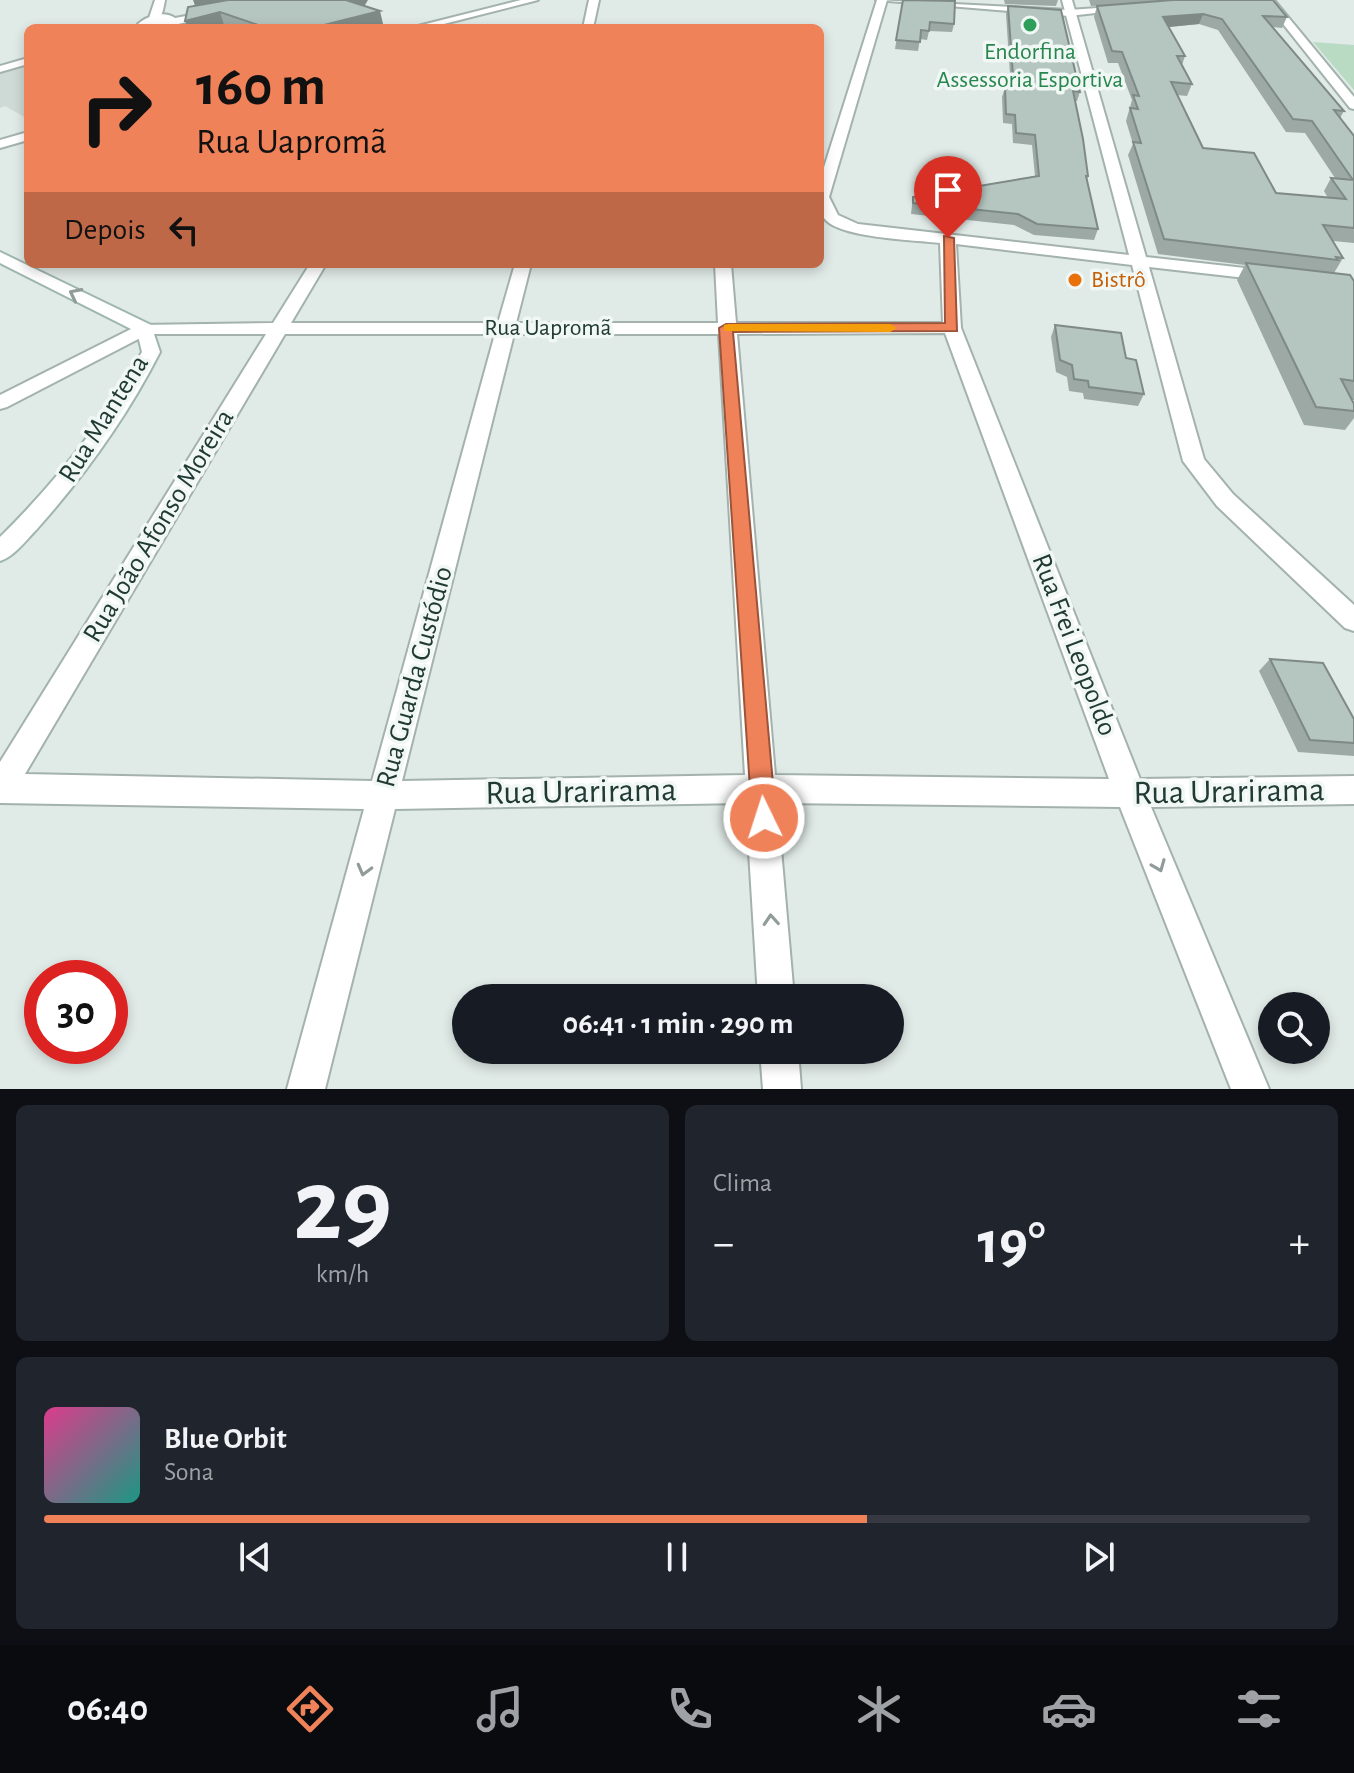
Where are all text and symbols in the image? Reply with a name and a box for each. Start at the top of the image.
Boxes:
marker: Endorfina Assessoria Esportiva [1021,16,1039,34]
place label: Endorfina Assessoria Esportiva [937,40,1123,92]
icon: right [64,56,168,160]
text: 160 m [196,59,326,115]
text: Rua Uapromã [196,124,387,160]
pin [914,156,982,238]
icon: arrive [926,168,970,212]
icon: left [162,208,206,252]
text: Depois [64,215,146,245]
place label: Bistrô [1091,268,1146,292]
marker: Bistrô [1066,271,1084,289]
one-way arrow [69,288,84,304]
street label: Rua Uapromã [484,316,612,340]
street label: Rua Mantena [54,350,154,488]
street label: Rua João Afonso Moreira [78,405,240,647]
street label: Rua Frei Leopoldo [1026,550,1122,740]
street label: Rua Guarda Custódio [372,564,458,790]
street label: Rua Urarirama [485,773,677,811]
street label: Rua Urarirama [1133,773,1325,811]
position arrow [722,776,806,860]
one-way arrow [1150,858,1166,872]
one-way arrow [357,863,373,877]
one-way arrow [762,913,779,926]
speed limit sign: 30 [24,960,128,1064]
map controls [1258,992,1330,1064]
button: search [1258,992,1330,1064]
text: 06:41 · 1 min · 290 m [563,1009,793,1039]
text: 29 [293,1155,392,1259]
text: Clima [713,1170,772,1196]
text: 19° [977,1214,1046,1274]
text: − [713,1222,734,1266]
text: + [1289,1222,1310,1266]
text: km/h [316,1261,369,1287]
text: Blue Orbit [164,1424,287,1454]
text: Sona [164,1459,214,1485]
icon: previous [233,1535,277,1579]
icon: pause [655,1535,699,1579]
icon: next [1077,1535,1121,1579]
icon: directions [282,1681,338,1737]
icon: music [472,1681,528,1737]
icon: phone [662,1681,718,1737]
icon: climate [851,1681,907,1737]
icon: car [1041,1681,1097,1737]
icon: filters [1231,1681,1287,1737]
text: 06:40 [67,1691,148,1727]

